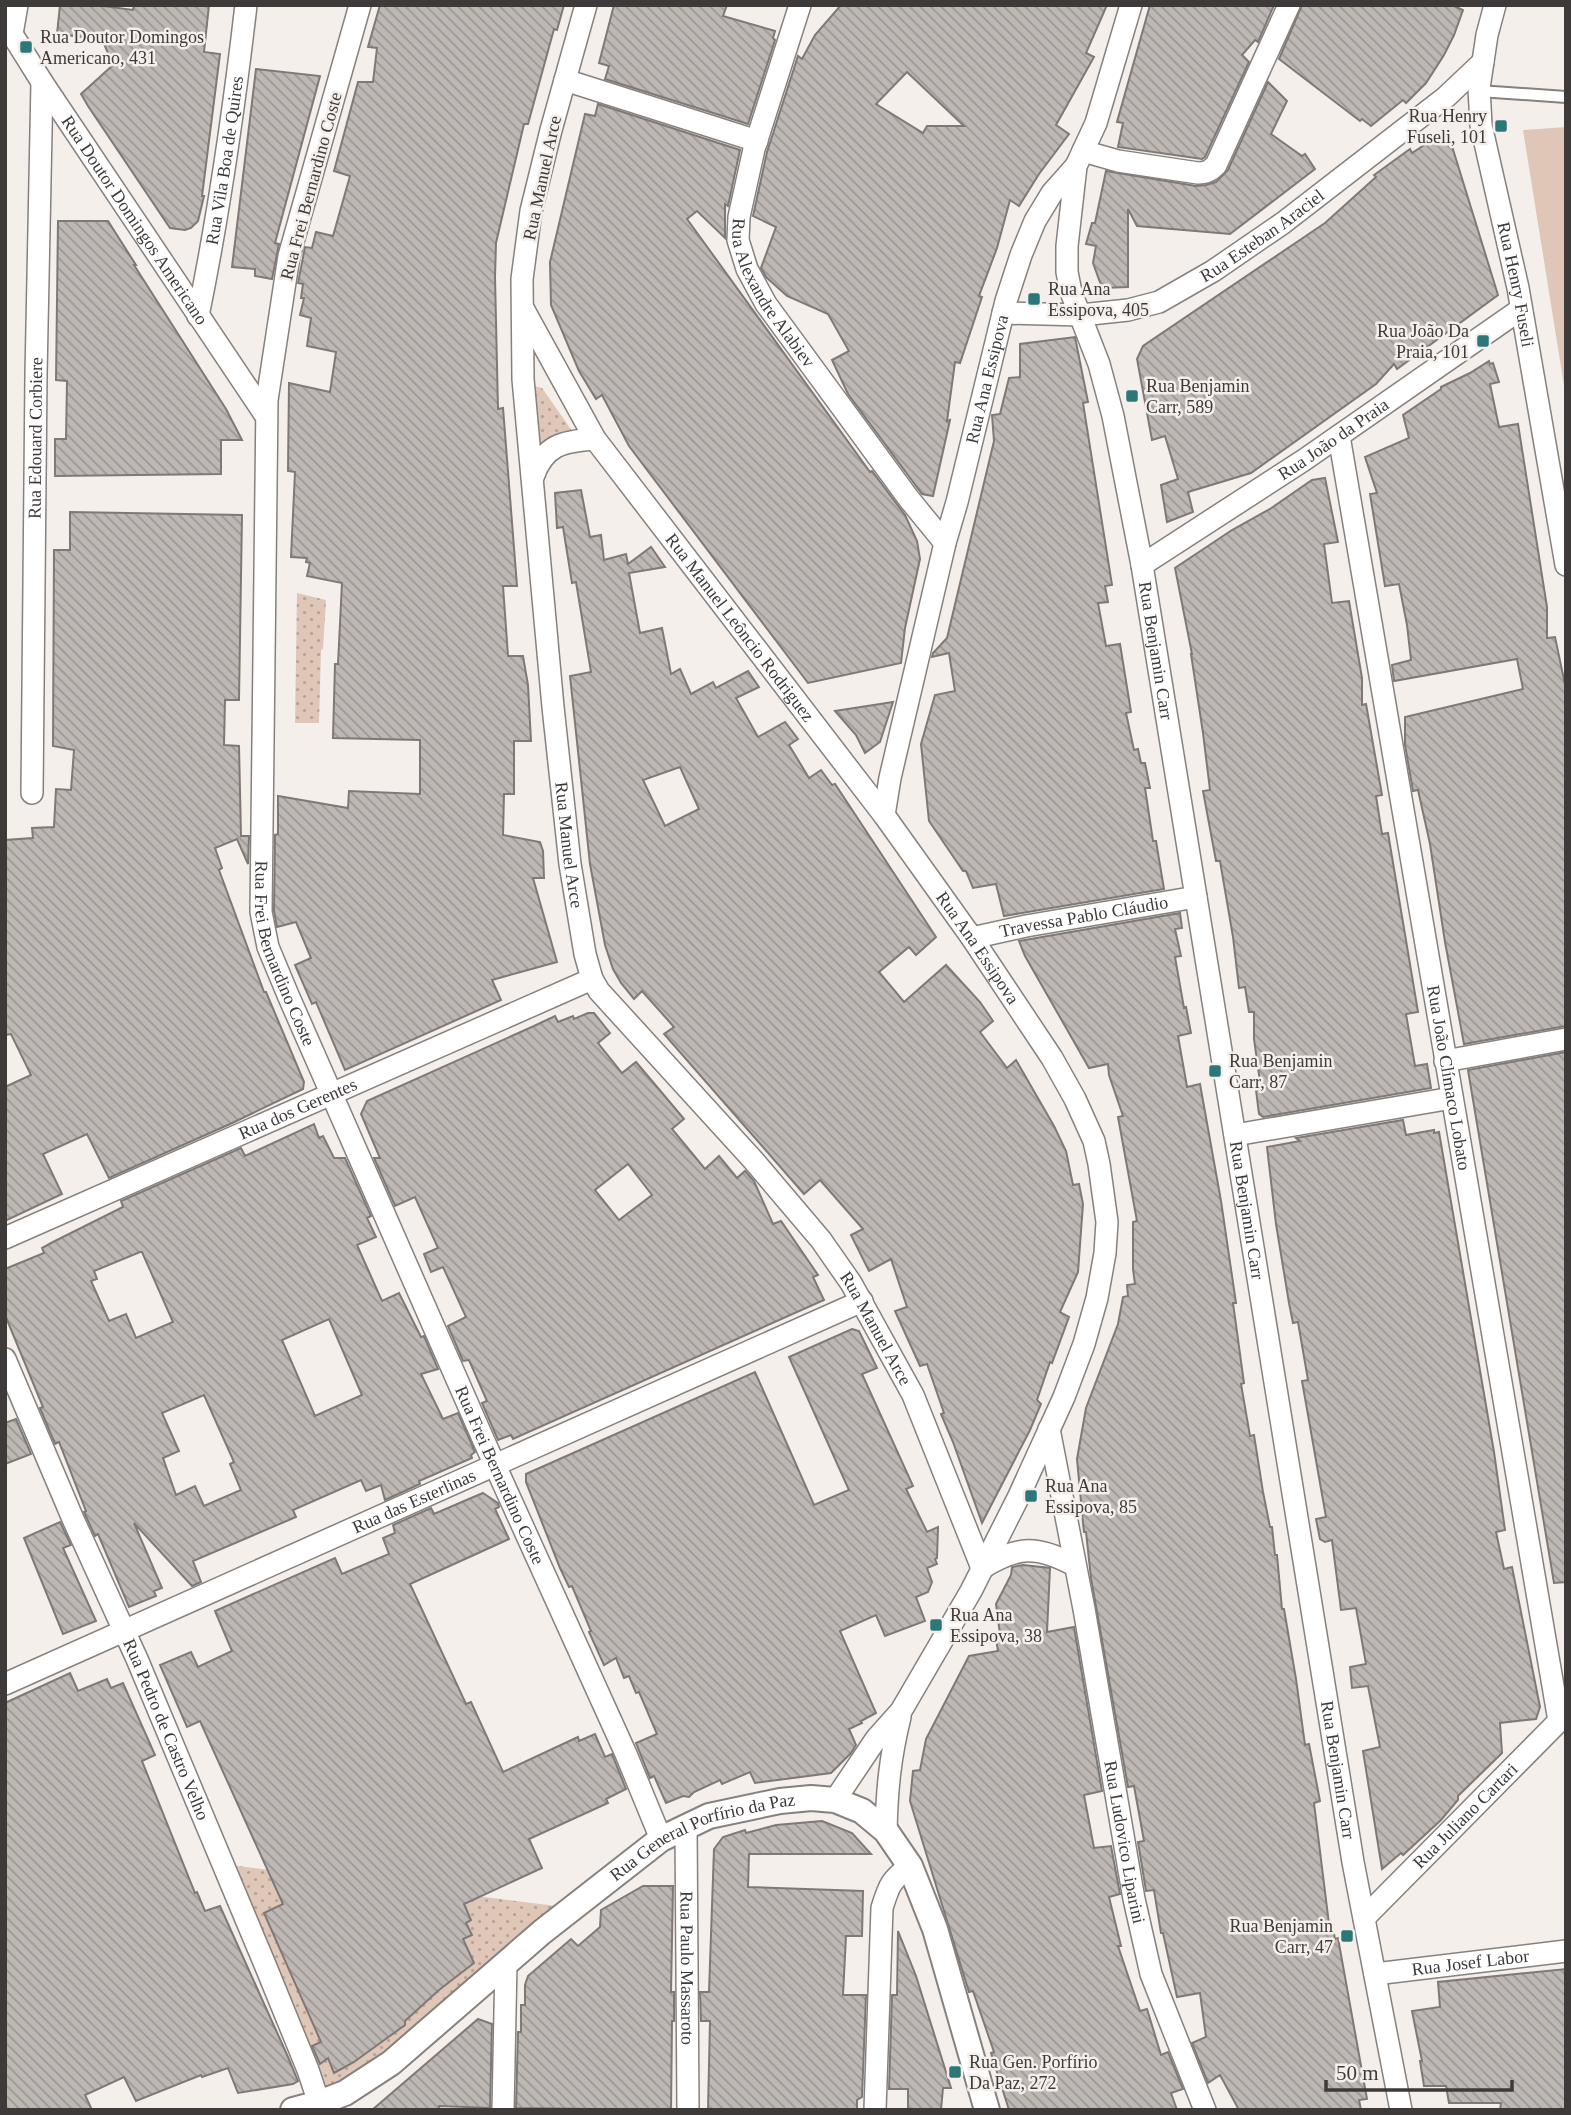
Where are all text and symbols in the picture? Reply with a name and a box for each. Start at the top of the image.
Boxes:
place label: Rua Doutor Domingos Americano, 431 [40,27,204,68]
marker: Rua Doutor Domingos Americano, 431 [18,39,34,55]
street label: Rua Vila Boa de Quires [202,75,247,246]
street label: Rua Frei Bernardino Coste [276,90,346,282]
place label: Rua Henry Fuseli, 101 [1407,106,1487,147]
street label: Rua Doutor Domingos Americano [57,112,212,329]
street label: Rua Manuel Arce [519,114,565,242]
marker: Rua Henry Fuseli, 101 [1493,118,1509,134]
street label: Rua Esteban Araciel [1197,185,1328,286]
street label: Rua Alexandre Alabiev [728,218,819,371]
street label: Rua Henry Fuseli [1493,220,1538,349]
place label: Rua Ana Essipova, 405 [1048,279,1149,320]
marker: Rua Ana Essipova, 405 [1026,291,1042,307]
street label: Rua Ana Essipova [962,313,1012,446]
place label: Rua João Da Praia, 101 [1377,321,1469,362]
marker: Rua João Da Praia, 101 [1475,333,1491,349]
street label: Rua Edouard Corbiere [25,357,46,519]
place label: Rua Benjamin Carr, 589 [1146,376,1249,417]
marker: Rua Benjamin Carr, 589 [1124,388,1140,404]
street label: Rua João da Praia [1274,394,1392,484]
street label: Rua Manuel Leôncio Rodriguez [661,530,818,725]
street label: Rua Benjamin Carr [1135,580,1177,721]
street label: Rua Manuel Arce [551,781,587,909]
street label: Rua Frei Bernardino Coste [251,861,319,1049]
street label: Rua Ana Essipova [932,888,1023,1008]
street label: Travessa Pablo Cláudio [998,892,1170,942]
street label: Rua João Clímaco Lobato [1423,984,1475,1172]
place label: Rua Benjamin Carr, 87 [1229,1051,1332,1092]
marker: Rua Benjamin Carr, 87 [1207,1063,1223,1079]
street label: Rua dos Gerentes [236,1074,360,1144]
street label: Rua Benjamin Carr [1226,1139,1268,1281]
street label: Rua Manuel Arce [836,1268,916,1389]
street label: Rua Frei Bernardino Coste [451,1383,549,1568]
street label: Rua das Esterlinas [349,1465,479,1537]
place label: Rua Ana Essipova, 85 [1045,1476,1137,1517]
marker: Rua Ana Essipova, 85 [1023,1488,1039,1504]
place label: Rua Ana Essipova, 38 [950,1605,1042,1646]
marker: Rua Ana Essipova, 38 [928,1617,944,1633]
street label: Rua Pedro de Castro Velho [119,1636,213,1823]
street label: Rua Benjamin Carr [1317,1699,1359,1841]
street label: Rua Ludovico Liparini [1100,1759,1149,1925]
street label: Rua Juliano Cartari [1409,1759,1522,1872]
street label: Rua General Porfírio da Paz [606,1790,796,1885]
street label: Rua Paulo Massaroto [676,1891,698,2045]
place label: Rua Benjamin Carr, 47 [1230,1916,1333,1957]
marker: Rua Benjamin Carr, 47 [1339,1928,1355,1944]
street label: Rua Josef Labor [1411,1946,1530,1980]
scale bar [1326,2048,1512,2092]
place label: Rua Gen. Porfírio Da Paz, 272 [969,2052,1097,2093]
text: 50 m [1336,2061,1379,2085]
marker: Rua Gen. Porfírio Da Paz, 272 [947,2064,963,2080]

